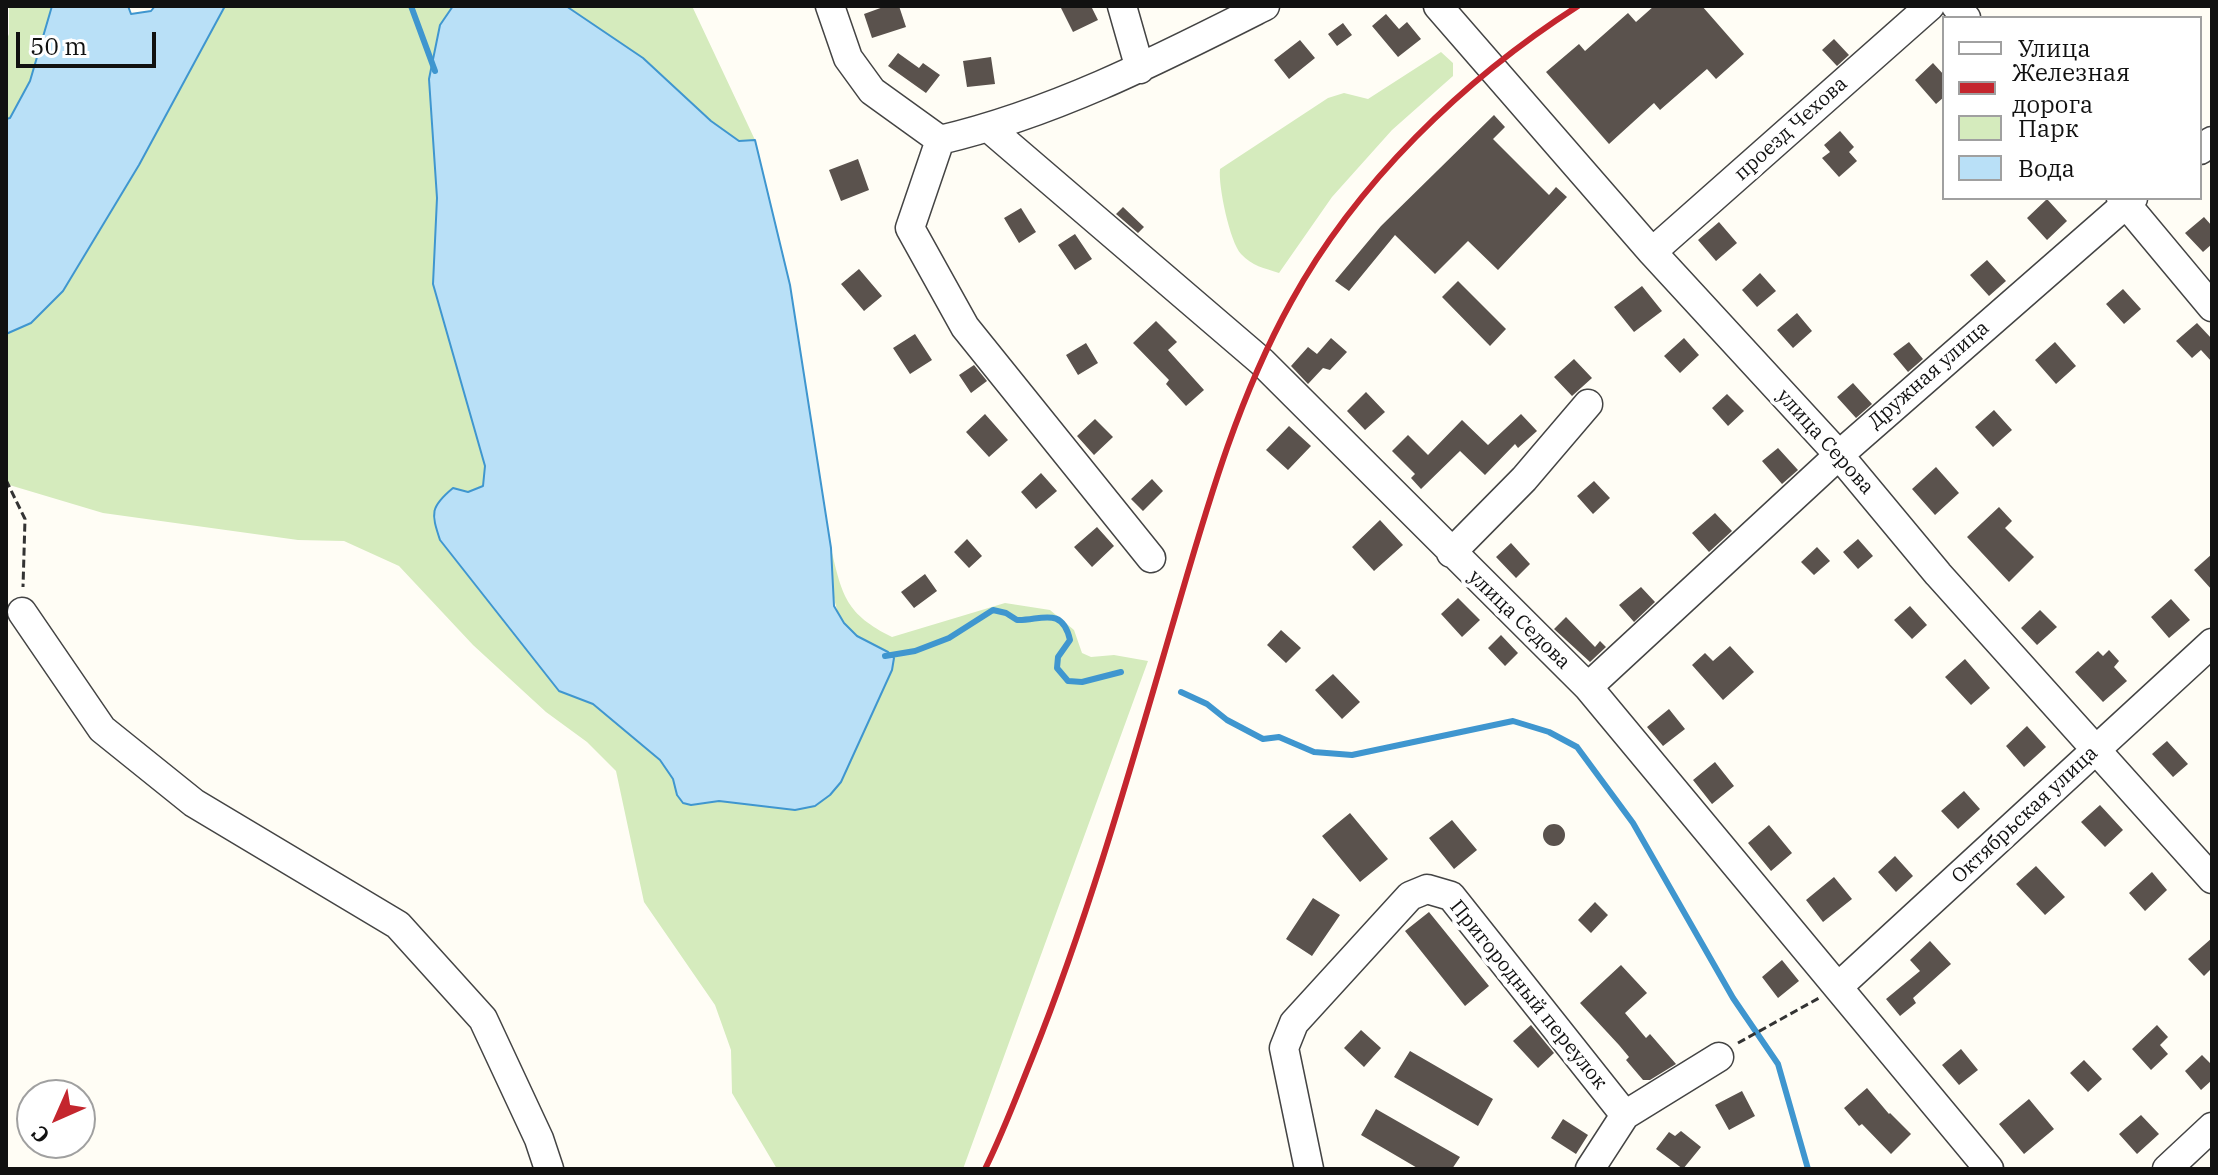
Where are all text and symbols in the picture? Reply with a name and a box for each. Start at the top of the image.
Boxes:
scale bar [20,16,160,66]
legend [1942,16,2202,200]
text: 50 m [30,30,87,62]
text: Улица [2018,32,2091,64]
text: Железная дорога [2012,56,2130,120]
street label: проезд Чехова [1730,72,1852,186]
text: Парк [2018,112,2079,144]
text: Вода [2018,152,2075,184]
street label: Дружная улица [1864,316,1994,434]
street label: улица Серова [1771,384,1879,500]
street label: улица Седова [1463,565,1575,675]
street label: Октябрьская улица [1947,741,2103,889]
street label: Пригородный переулок [1444,895,1612,1095]
north arrow [16,1079,96,1159]
text: С [25,1119,56,1150]

